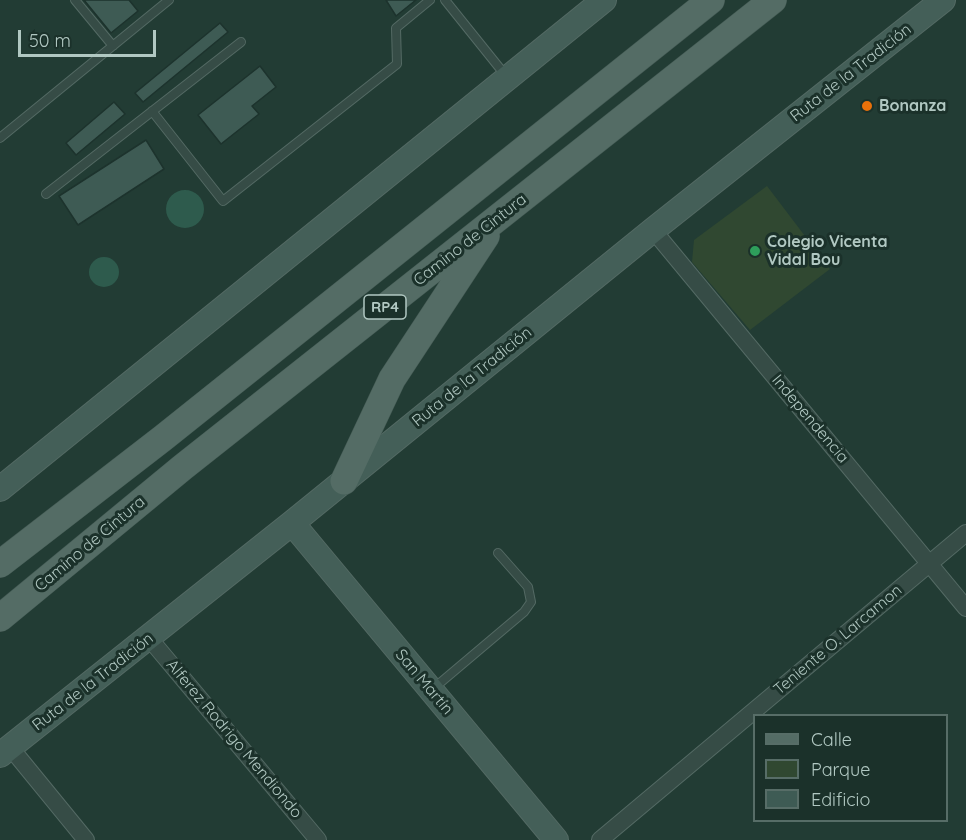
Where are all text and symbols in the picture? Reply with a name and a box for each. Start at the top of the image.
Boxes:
scale bar [21,18,159,56]
street label: Ruta de la Tradición [787,20,915,126]
text: 50 m [29,29,71,52]
place label: Bonanza [879,96,946,116]
marker: Bonanza [860,99,874,113]
street label: Camino de Cintura [410,190,530,290]
place label: Colegio Vicenta Vidal Bou [767,232,887,270]
marker: Colegio Vicenta Vidal Bou [748,244,762,258]
road number: RP4 [364,295,406,319]
street label: Ruta de la Tradición [408,323,536,431]
street label: Independencia [767,371,853,467]
street label: Camino de Cintura [31,492,149,596]
street label: Teniente O. Larcamon [770,581,906,699]
street label: Ruta de la Tradición [29,629,157,735]
street label: San Martín [391,645,457,719]
street label: Alferez Rodrigo Mendiondo [162,656,306,822]
legend [753,714,948,822]
text: Calle [811,728,852,751]
text: Parque [811,758,870,781]
text: Edificio [811,788,870,811]

